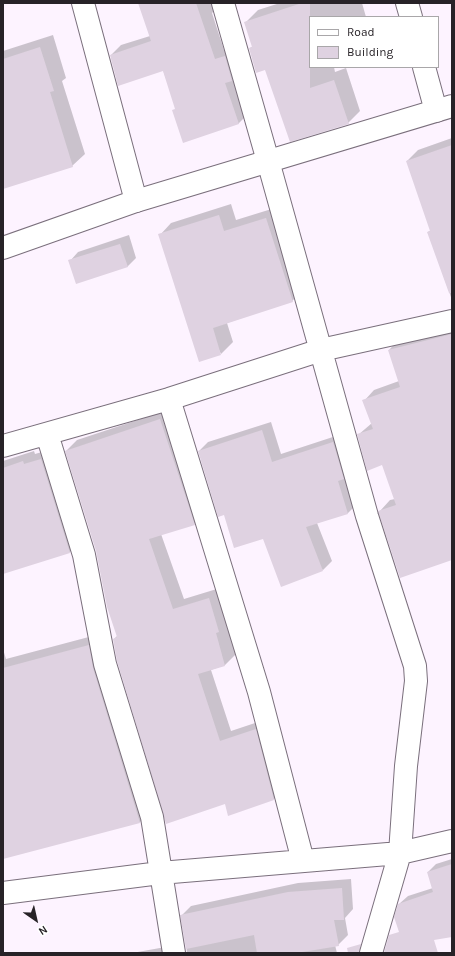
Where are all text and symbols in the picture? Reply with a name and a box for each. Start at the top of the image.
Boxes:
legend [309,16,439,68]
text: Road [347,25,375,39]
text: Building [347,45,393,59]
north arrow [16,900,56,940]
text: N [36,923,50,938]

